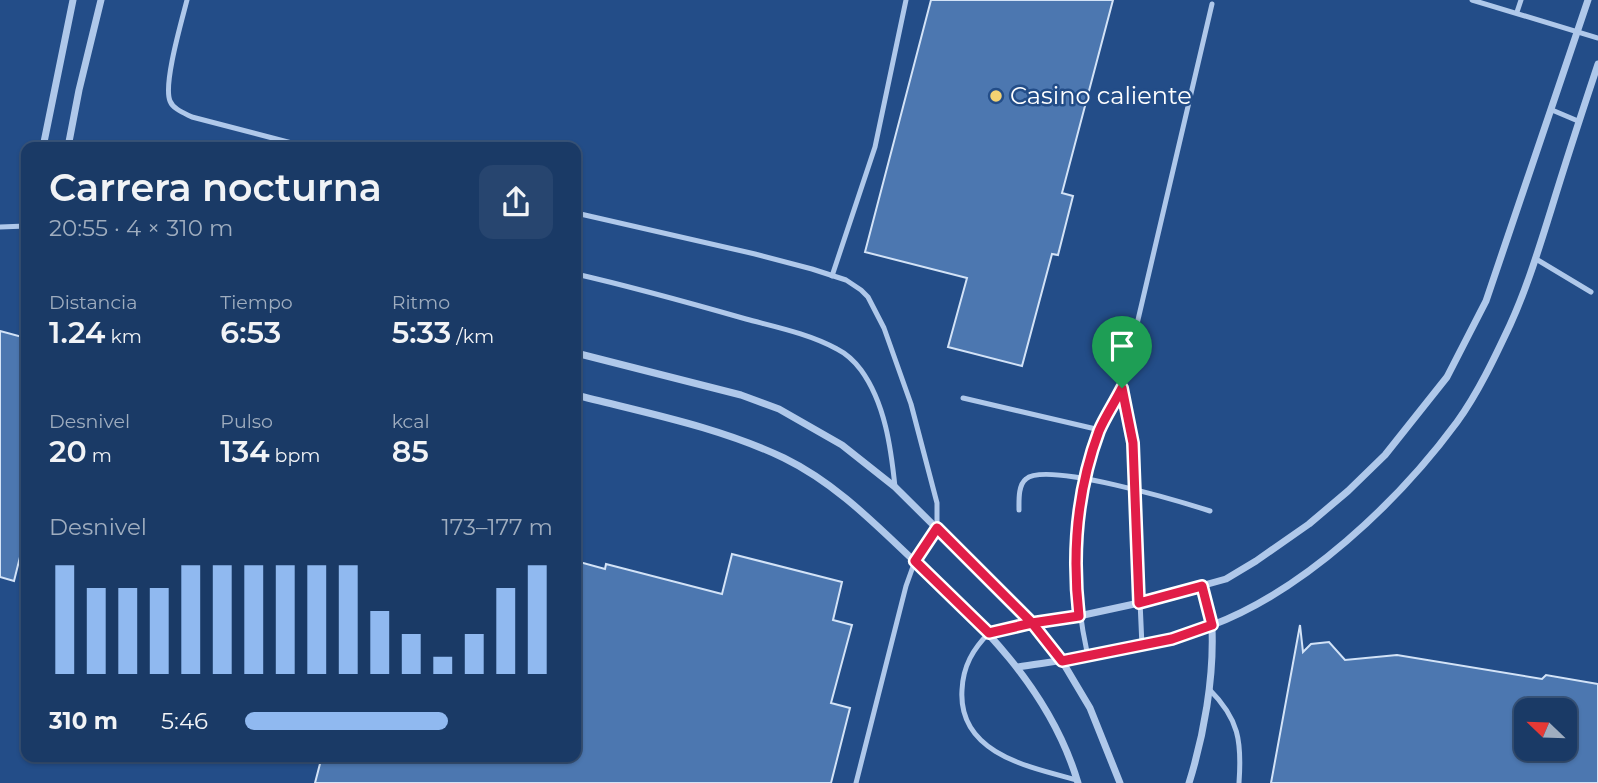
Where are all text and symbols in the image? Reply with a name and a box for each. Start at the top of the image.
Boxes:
place label: Casino caliente [1010,81,1192,110]
marker: Casino caliente [988,88,1004,104]
text: Carrera nocturna [49,164,382,211]
button: share [479,165,553,239]
text: 20:55 · 4 × 310 m [49,214,233,242]
text: Distancia [49,291,137,314]
text: Tiempo [220,291,293,314]
text: Ritmo [392,291,450,314]
text: 1.24 [49,314,105,351]
text: 6:53 [220,314,281,351]
text: 5:33 [392,314,451,351]
pin [1092,316,1152,388]
text: km [105,325,142,348]
text: /km [451,325,494,348]
icon: arrive [1103,327,1141,365]
text: Desnivel [49,410,130,433]
text: Pulso [220,410,273,433]
text: kcal [392,410,430,433]
text: 20 [49,433,87,470]
text: 134 [220,433,270,470]
text: 85 [392,433,429,470]
text: m [87,444,112,467]
text: bpm [270,444,321,467]
text: Desnivel [49,513,147,541]
text: 173–177 m [441,513,553,541]
north arrow [1514,698,1577,761]
map controls [1514,698,1577,761]
text: 310 m [49,707,118,735]
text: 5:46 [161,707,208,735]

